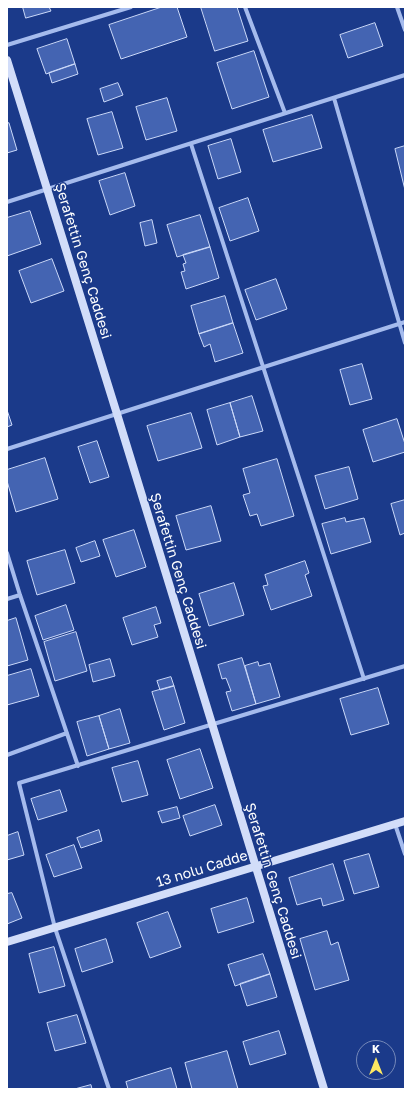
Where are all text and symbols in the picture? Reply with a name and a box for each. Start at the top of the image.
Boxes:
street label: Şerafettin Genç Caddesi [51,181,115,341]
street label: Şerafettin Genç Caddesi [146,491,210,651]
street label: Şerafettin Genç Caddesi [241,801,305,961]
street label: 13 nolu Cadde [154,847,250,891]
north arrow [356,1040,396,1080]
text: K [372,1042,380,1055]

